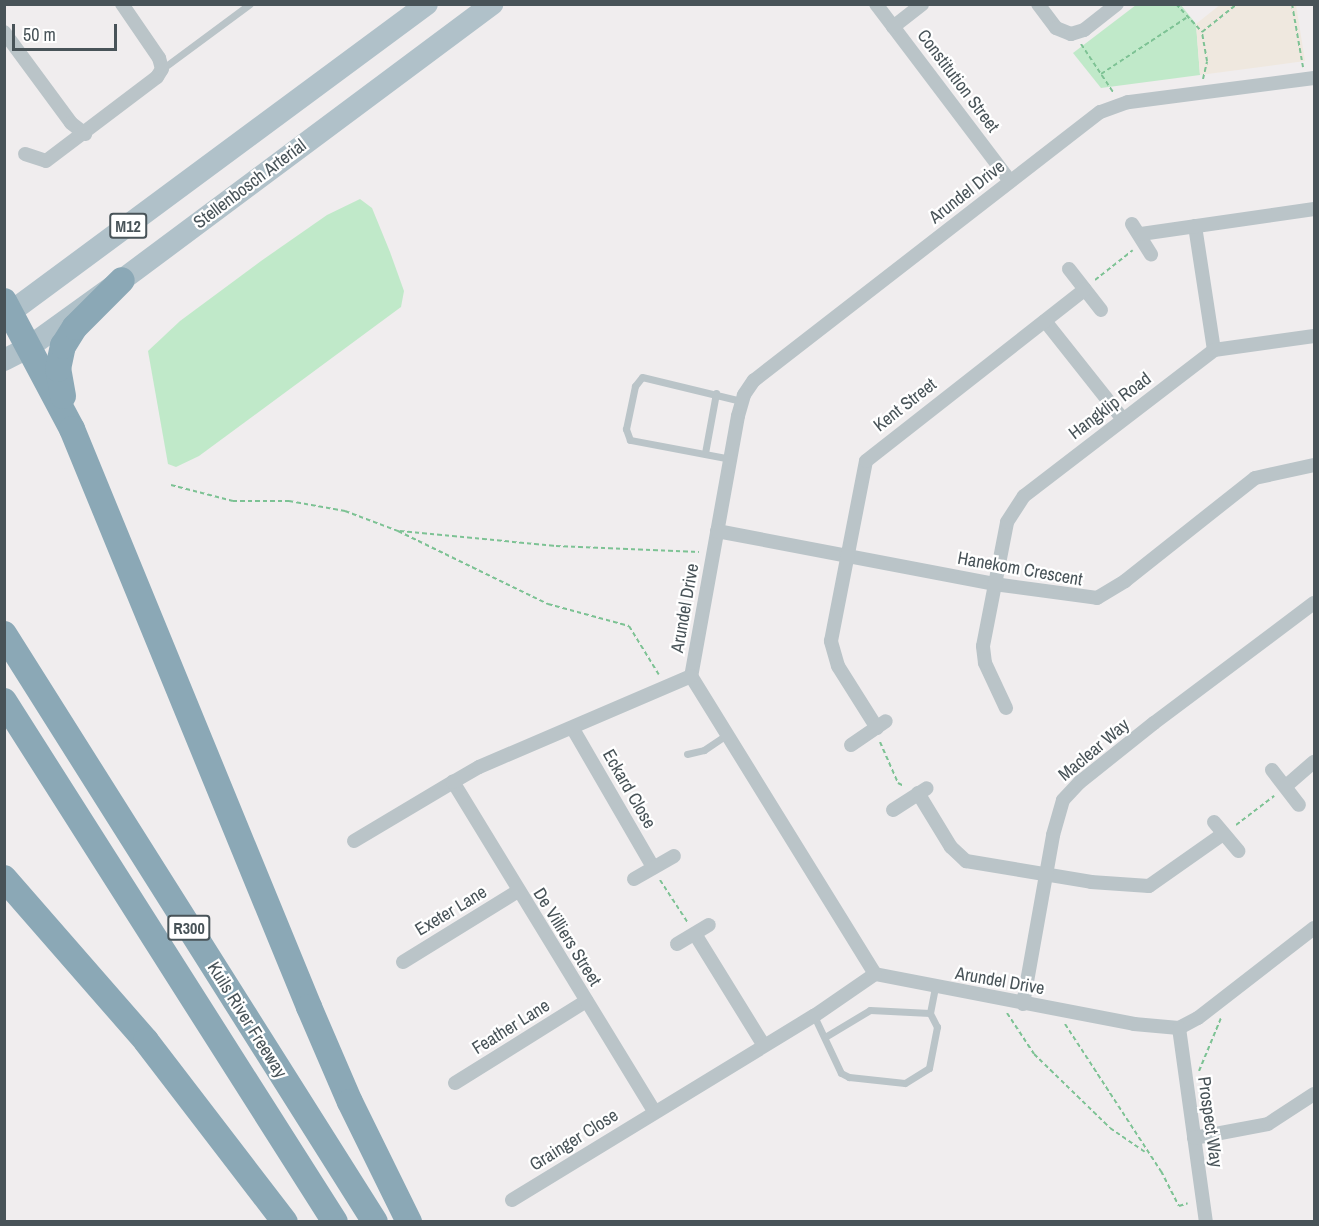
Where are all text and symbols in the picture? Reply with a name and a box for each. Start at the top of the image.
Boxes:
scale bar [15,12,120,50]
text: 50 m [23,22,56,47]
street label: Constitution Street [912,25,1004,137]
street label: Stellenbosch Arterial [189,134,311,234]
street label: Arundel Drive [925,156,1009,228]
road number: M12 [108,213,148,239]
street label: Hangklip Road [1065,368,1155,444]
street label: Kent Street [869,374,941,436]
street label: Hanekom Crescent [956,547,1084,591]
street label: Arundel Drive [667,562,703,654]
street label: Maclear Way [1054,714,1134,786]
street label: Eckard Close [598,746,660,832]
street label: Exeter Lane [411,881,491,941]
street label: De Villiers Street [528,884,606,990]
road number: R300 [166,915,212,941]
street label: Kuils River Freeway [203,958,291,1082]
street label: Arundel Drive [954,963,1046,999]
street label: Feather Lane [468,995,554,1059]
street label: Prospect Way [1193,1075,1227,1169]
street label: Grainger Close [526,1104,622,1176]

